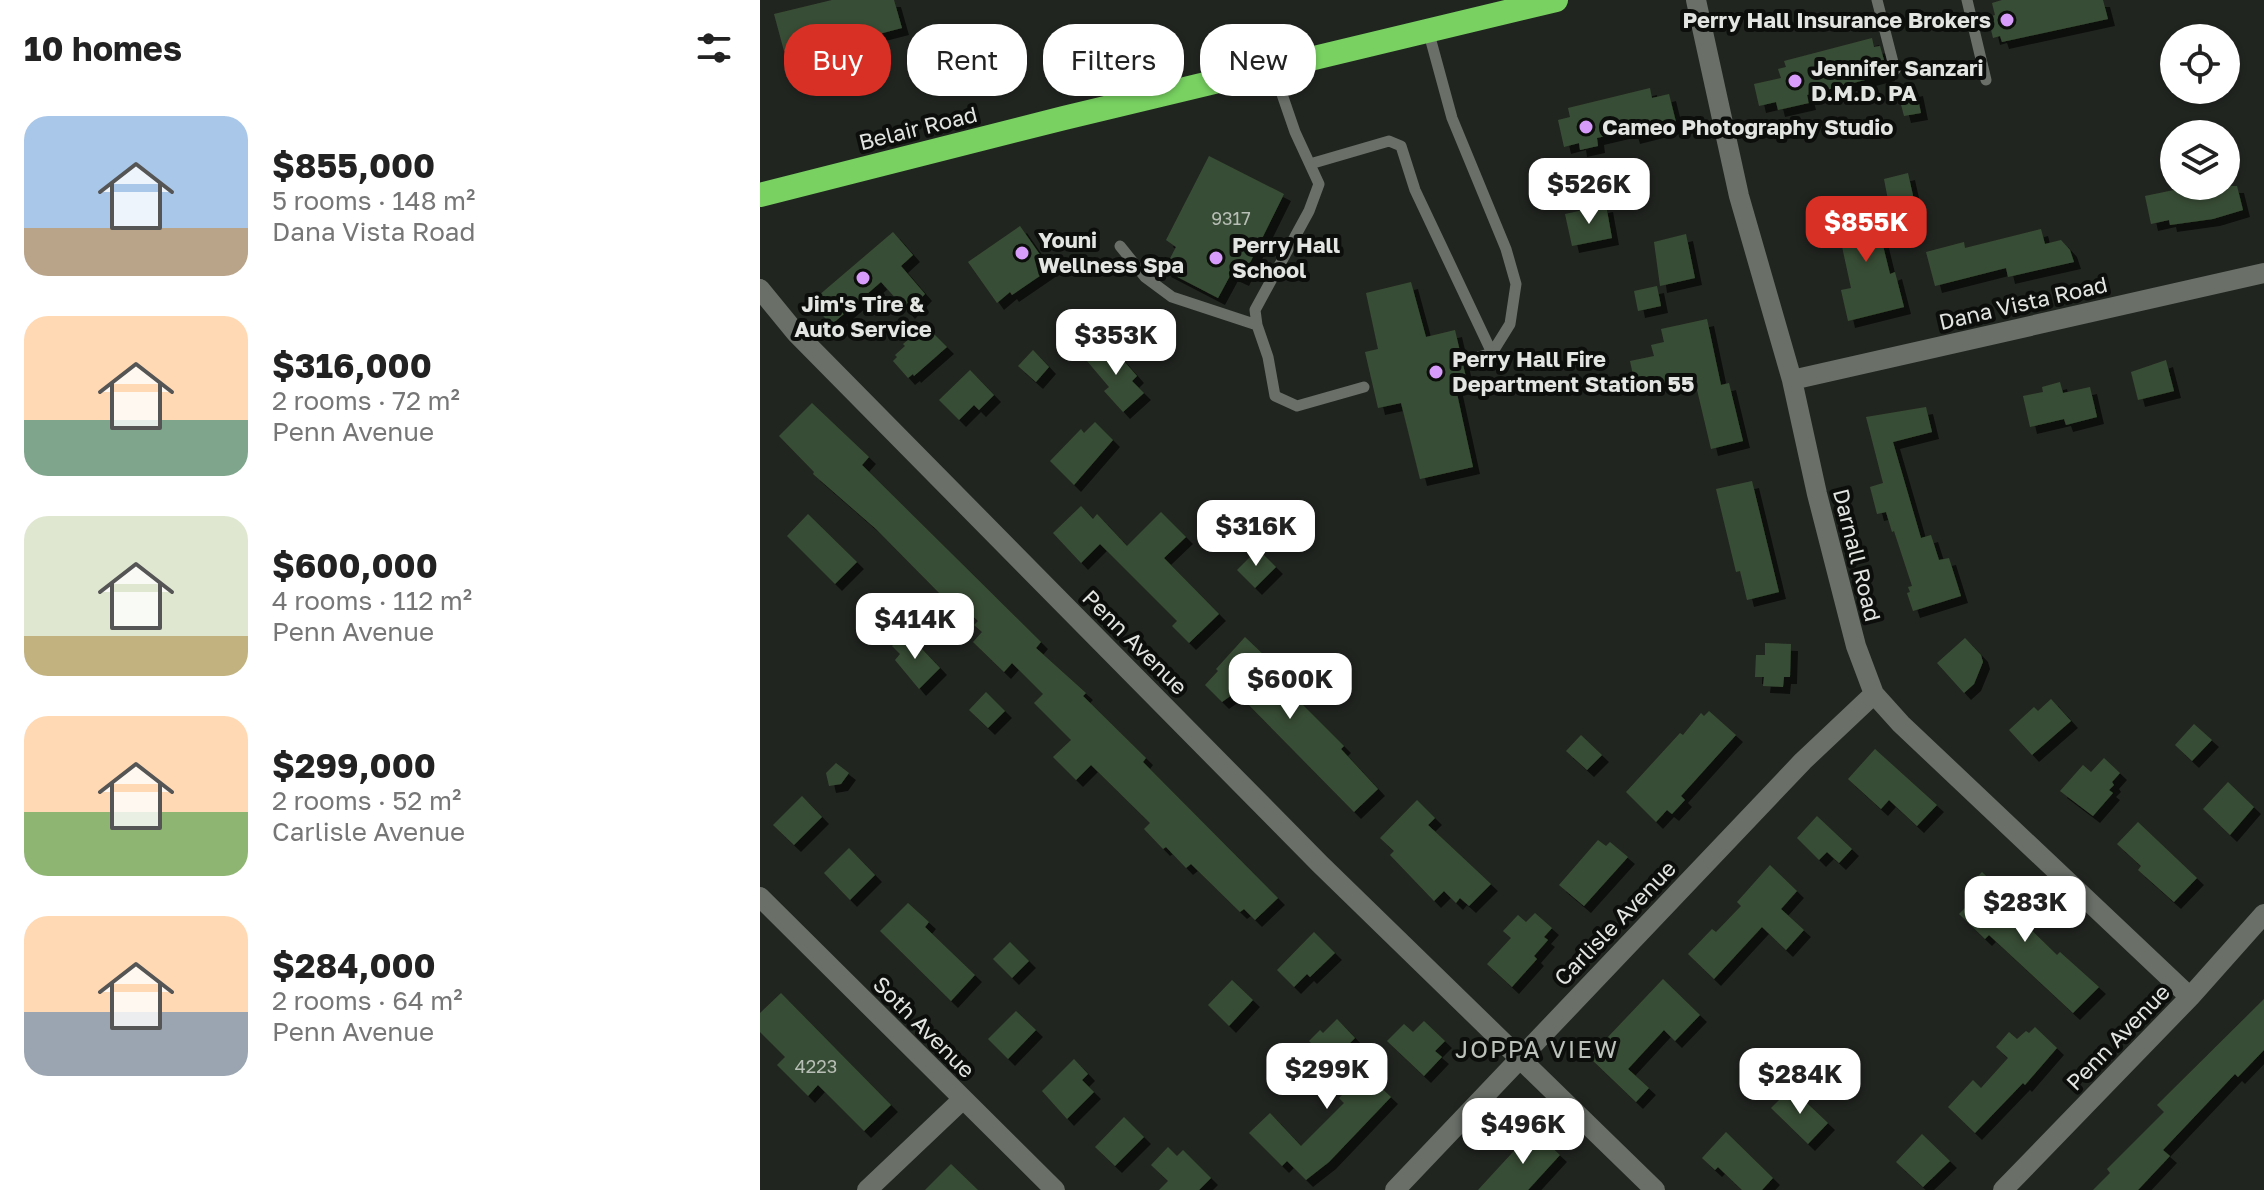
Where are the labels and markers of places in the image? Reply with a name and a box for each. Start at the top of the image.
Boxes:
place label: Perry Hall Insurance Brokers [1683,6,1991,33]
marker: Perry Hall Insurance Brokers [1998,11,2016,29]
place label: Jennifer Sanzari D.M.D. PA [1811,54,1984,106]
marker: Jennifer Sanzari D.M.D. PA [1786,72,1804,90]
place label: Cameo Photography Studio [1602,113,1893,140]
marker: Cameo Photography Studio [1577,118,1595,136]
pin: $526K [1533,158,1645,226]
pin: $855K [1810,196,1922,264]
place label: Youni Wellness Spa [1038,226,1184,278]
place label: Perry Hall School [1232,231,1340,283]
marker: Youni Wellness Spa [1013,244,1031,262]
marker: Perry Hall School [1207,249,1225,267]
marker: Jim's Tire & Auto Service [854,269,872,287]
place label: Jim's Tire & Auto Service [794,290,932,342]
pin: $353K [1060,309,1172,377]
place label: Perry Hall Fire Department Station 55 [1452,345,1694,397]
marker: Perry Hall Fire Department Station 55 [1427,363,1445,381]
pin: $316K [1200,500,1312,568]
pin: $414K [859,593,971,661]
pin: $600K [1234,653,1346,721]
pin: $283K [1969,876,2081,944]
pin: $299K [1271,1043,1383,1111]
pin: $284K [1744,1048,1856,1116]
pin: $496K [1467,1098,1579,1166]

